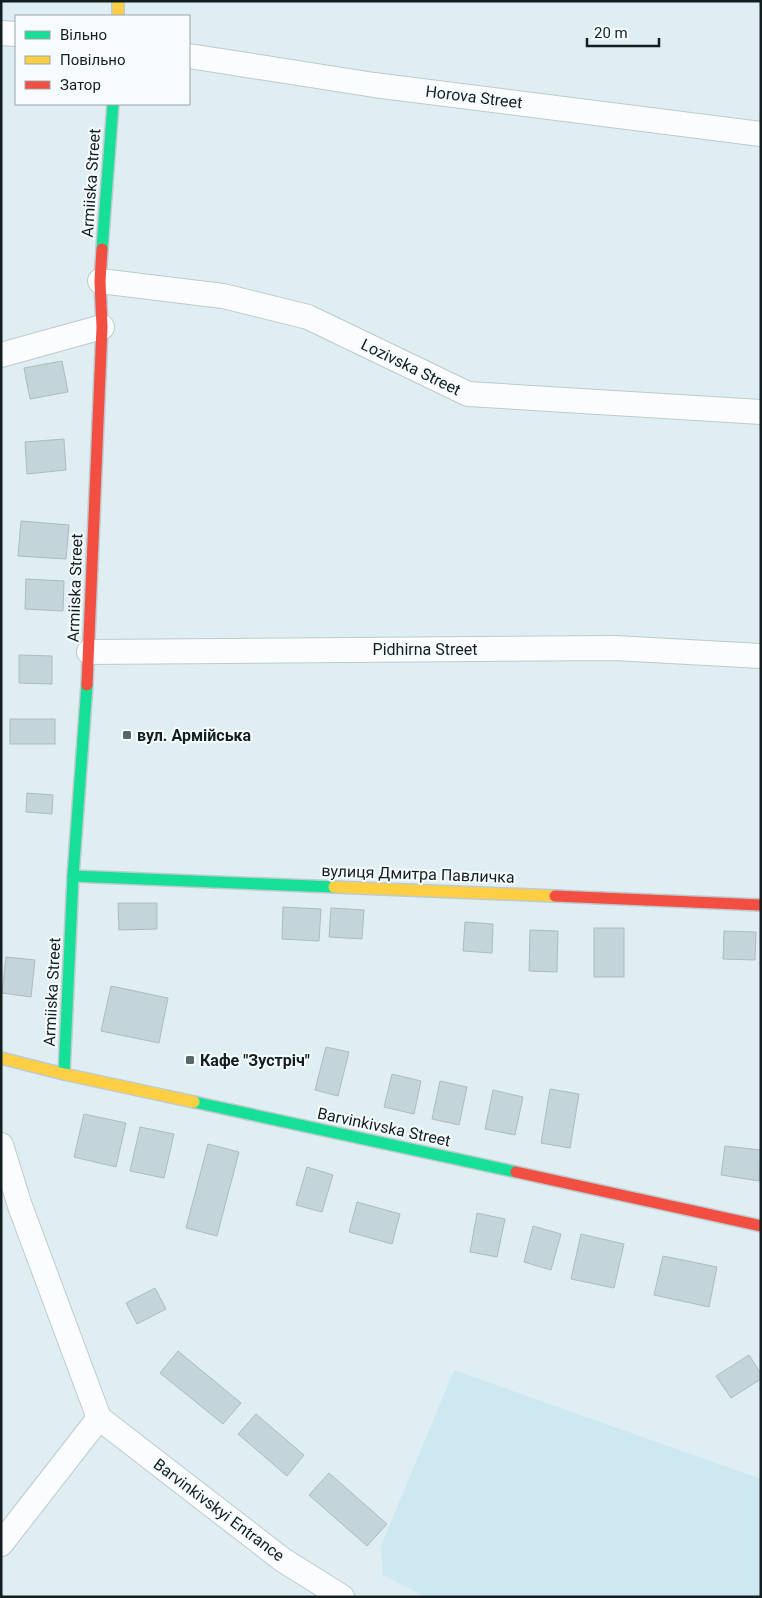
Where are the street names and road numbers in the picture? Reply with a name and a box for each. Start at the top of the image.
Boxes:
street label: Horova Street [425,82,523,112]
street label: Armiiska Street [78,128,104,238]
street label: Lozivska Street [358,335,464,399]
street label: Armiiska Street [64,533,86,643]
street label: Pidhirna Street [373,640,477,659]
street label: вулиця Дмитра Павличка [321,861,515,887]
street label: Armiiska Street [40,937,64,1047]
street label: Barvinkivska Street [316,1104,452,1150]
street label: Barvinkivskyi Entrance [150,1455,288,1565]

